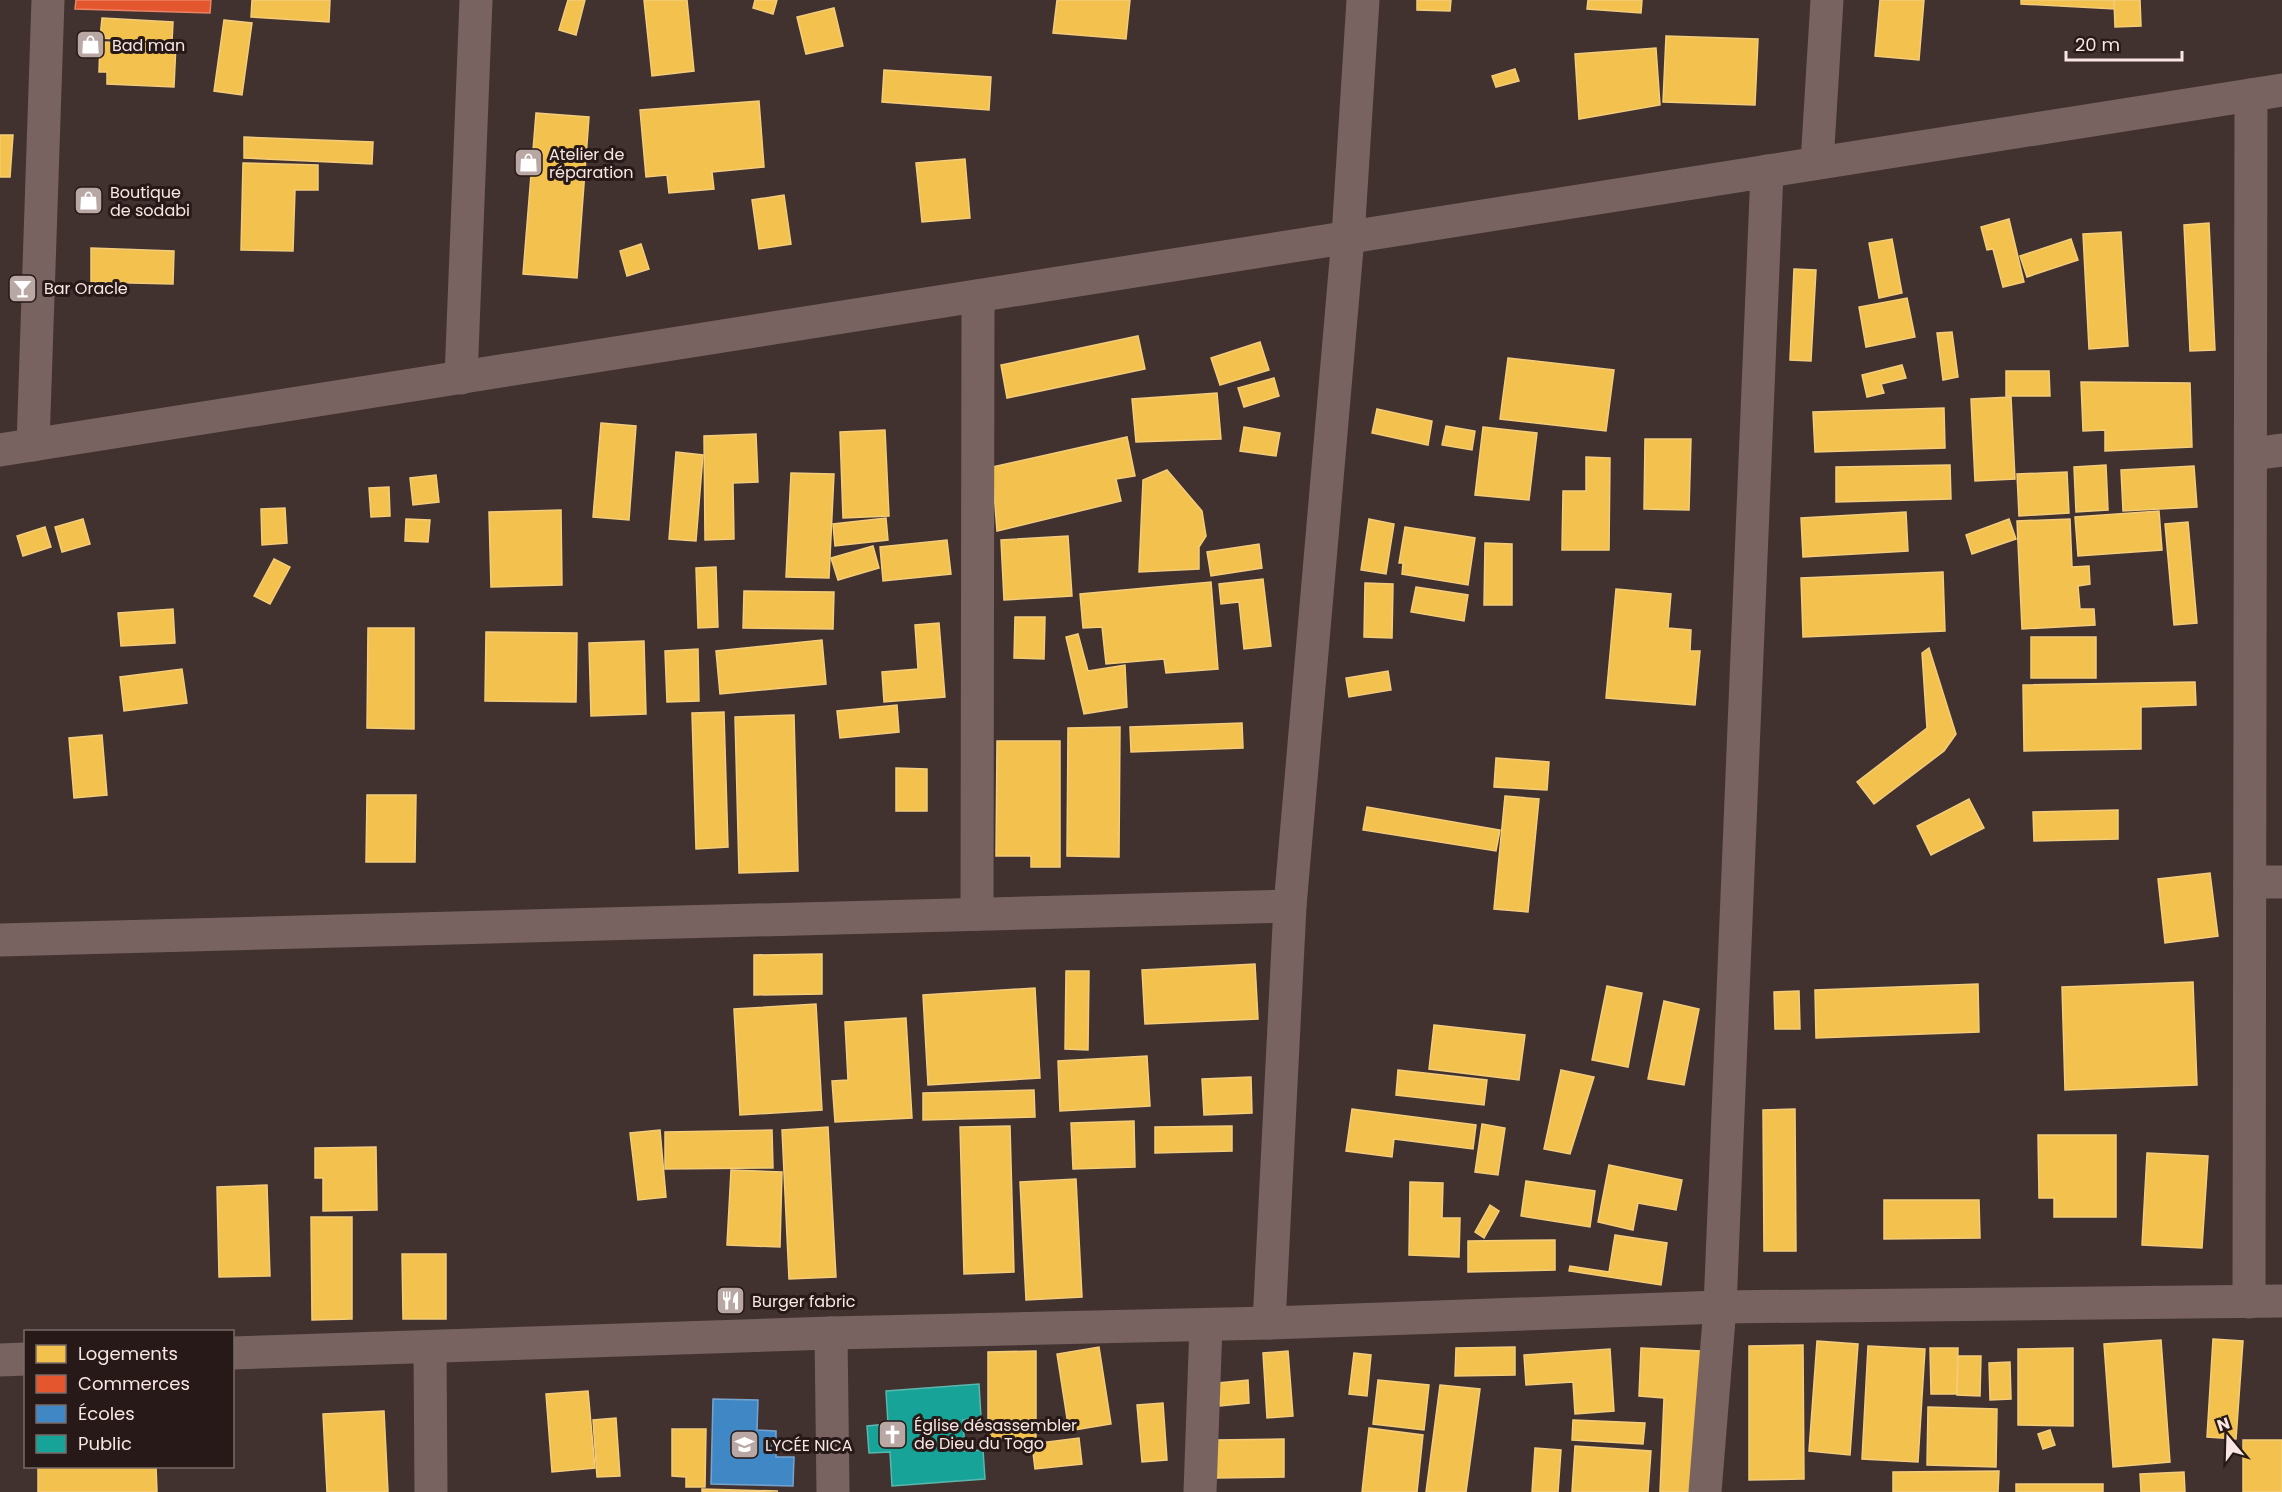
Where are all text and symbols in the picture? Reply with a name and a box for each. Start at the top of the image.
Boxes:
scale bar [2066,24,2182,62]
shop icon: Bad man [75,29,107,61]
text: 20 m [2075,32,2120,57]
place label: Bad man [112,34,185,57]
place label: Atelier de réparation [549,143,634,184]
shop icon: Atelier de réparation [512,147,544,179]
place label: Boutique de sodabi [110,181,190,222]
shop icon: Boutique de sodabi [73,185,105,217]
bar icon: Bar Oracle [7,272,39,304]
place label: Bar Oracle [44,277,128,300]
restaurant icon: Burger fabric [715,1285,747,1317]
place label: Burger fabric [752,1290,856,1313]
legend [24,1330,234,1468]
text: Logements [78,1341,178,1366]
text: Commerces [78,1371,190,1396]
text: Écoles [78,1401,135,1426]
north arrow [2198,1408,2258,1468]
text: N [2214,1411,2233,1437]
place label: Église désassembler de Dieu du Togo [914,1414,1077,1455]
church icon: Église désassembler de Dieu du Togo [877,1418,909,1450]
school or university icon: LYCÉE NICA [728,1429,760,1461]
text: Public [78,1431,132,1456]
place label: LYCÉE NICA [765,1434,853,1457]

